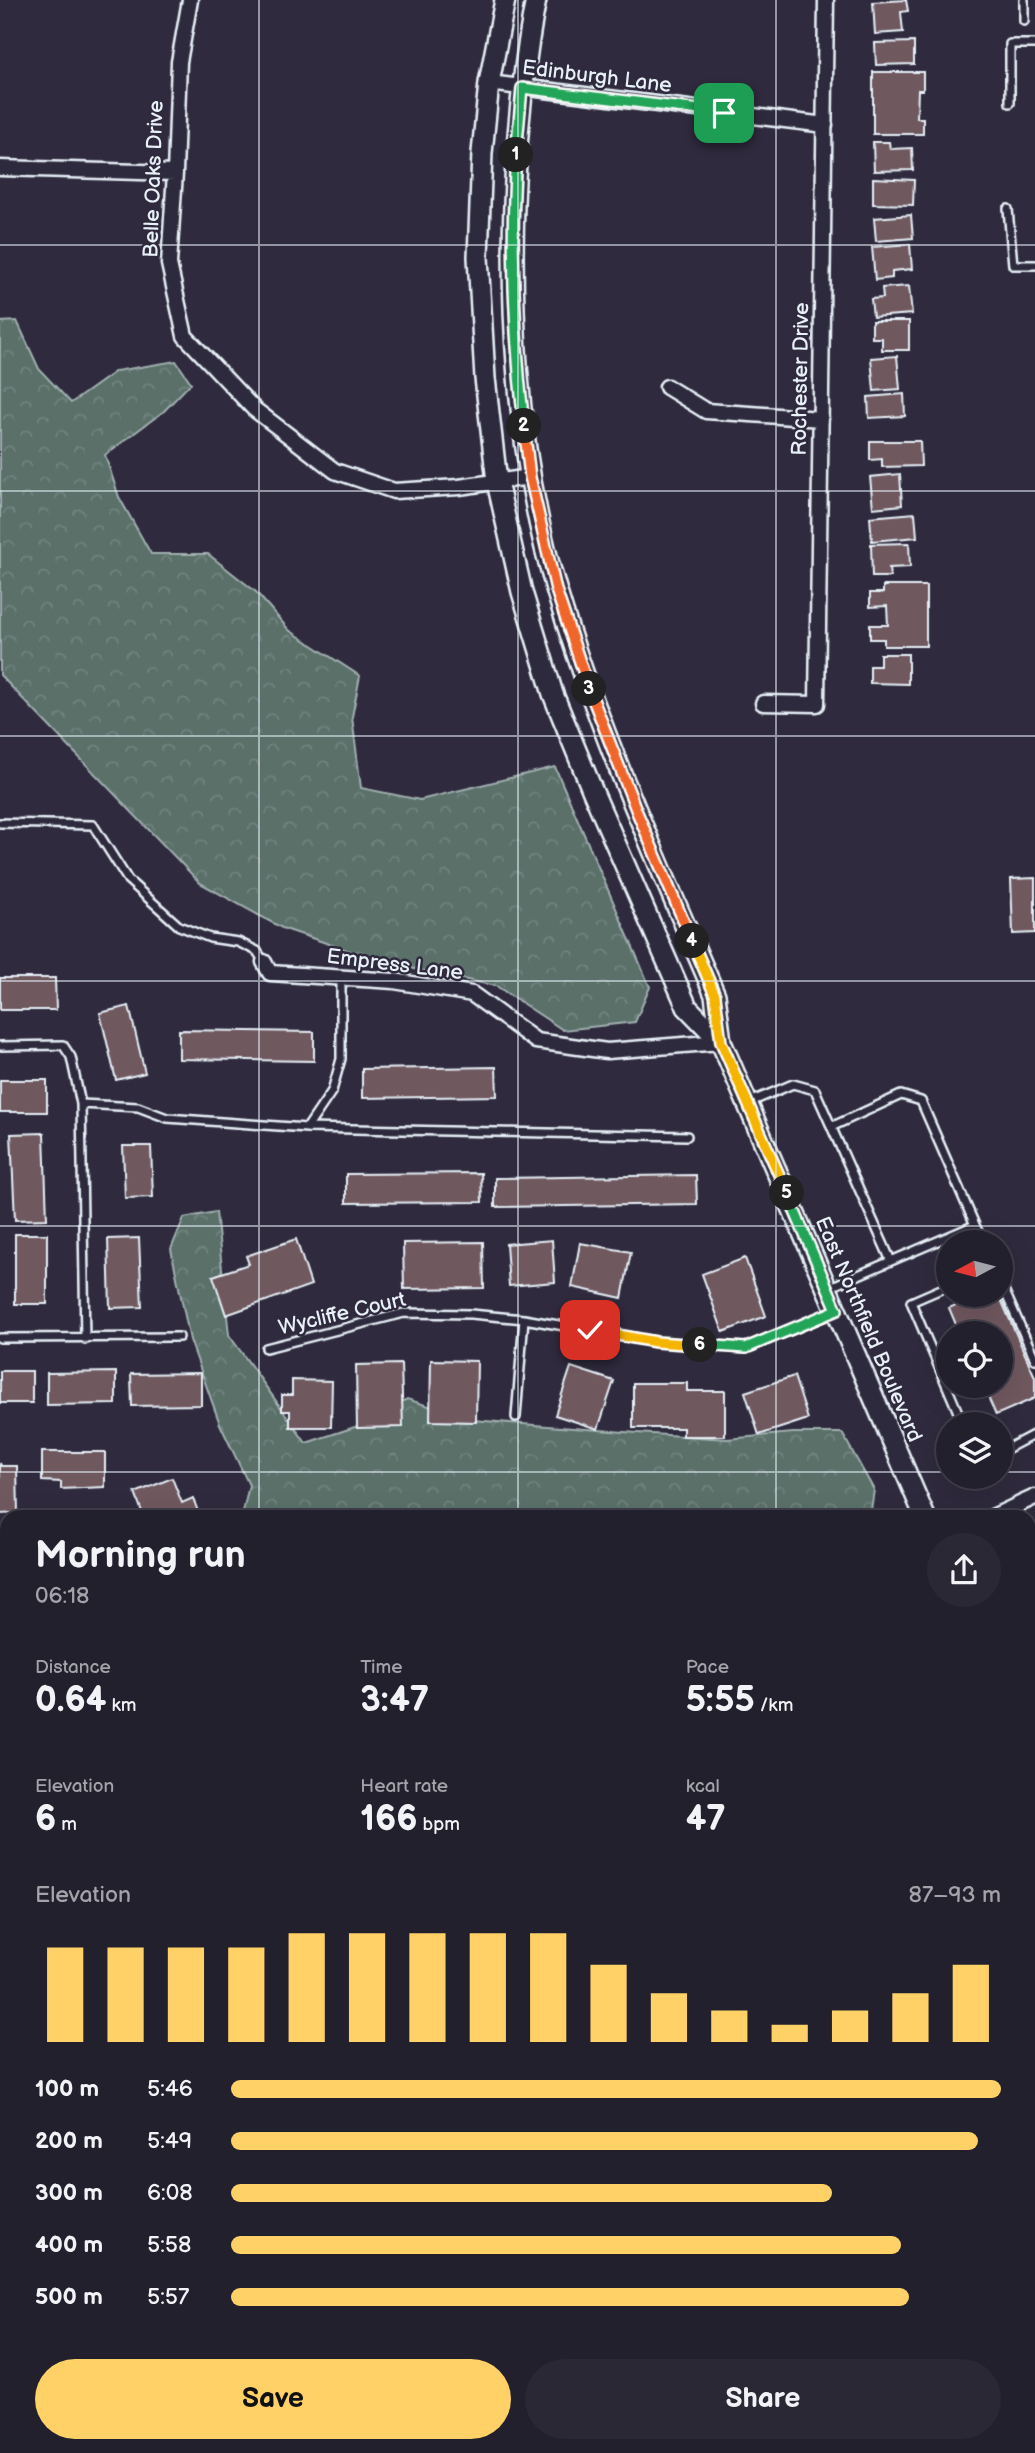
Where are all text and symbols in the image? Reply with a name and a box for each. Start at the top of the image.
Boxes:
street label: Edinburgh Lane [521,55,673,98]
pin [694,83,754,143]
icon: arrive [705,94,743,132]
street label: Belle Oaks Drive [138,100,169,258]
pin: 1 [498,138,534,172]
text: 1 [512,143,520,166]
street label: Rochester Drive [787,302,814,456]
pin: 2 [506,408,542,444]
text: 2 [518,414,529,437]
pin: 3 [572,672,606,706]
text: 3 [583,677,594,700]
pin: 4 [674,923,710,958]
text: 4 [686,929,697,952]
street label: Empress Lane [325,944,464,985]
pin: 5 [770,1176,804,1210]
text: 5 [781,1181,792,1204]
street label: East Northfield Boulevard [810,1213,927,1446]
north arrow [936,1230,1013,1307]
map controls [936,1230,1013,1489]
street label: Wycliffe Court [276,1287,409,1340]
pin [560,1300,620,1360]
icon: check [571,1311,609,1349]
button: locate [936,1321,1013,1398]
pin: 6 [682,1328,718,1362]
text: 6 [694,1333,705,1356]
button: layers [936,1412,1013,1489]
text: Morning run [35,1533,246,1578]
button: share [927,1533,1001,1607]
text: 06:18 [35,1582,90,1610]
text: Distance [35,1656,111,1679]
text: Time [360,1656,402,1679]
text: Pace [686,1656,729,1679]
text: 0.64 [35,1679,106,1722]
text: 3:47 [360,1679,429,1722]
text: 5:55 [686,1679,755,1722]
text: km [106,1694,137,1717]
text: /km [755,1694,793,1717]
text: Elevation [35,1775,114,1798]
text: Heart rate [360,1775,448,1798]
text: kcal [686,1775,720,1798]
text: 6 [35,1798,56,1841]
text: 166 [360,1798,417,1841]
text: 47 [686,1798,726,1841]
text: m [56,1813,77,1836]
text: bpm [417,1813,460,1836]
text: Elevation [35,1881,131,1909]
text: 87–93 m [908,1881,1001,1909]
text: 100 m [35,2075,99,2103]
text: 5:46 [147,2075,193,2103]
text: 200 m [35,2127,103,2155]
text: 5:49 [147,2127,192,2155]
text: 300 m [35,2179,103,2207]
text: 6:08 [147,2179,193,2207]
text: 400 m [35,2231,103,2259]
text: 5:58 [147,2231,191,2259]
text: 500 m [35,2283,103,2311]
text: 5:57 [147,2283,189,2311]
button: Save [35,2359,511,2439]
button: Share [525,2359,1001,2439]

